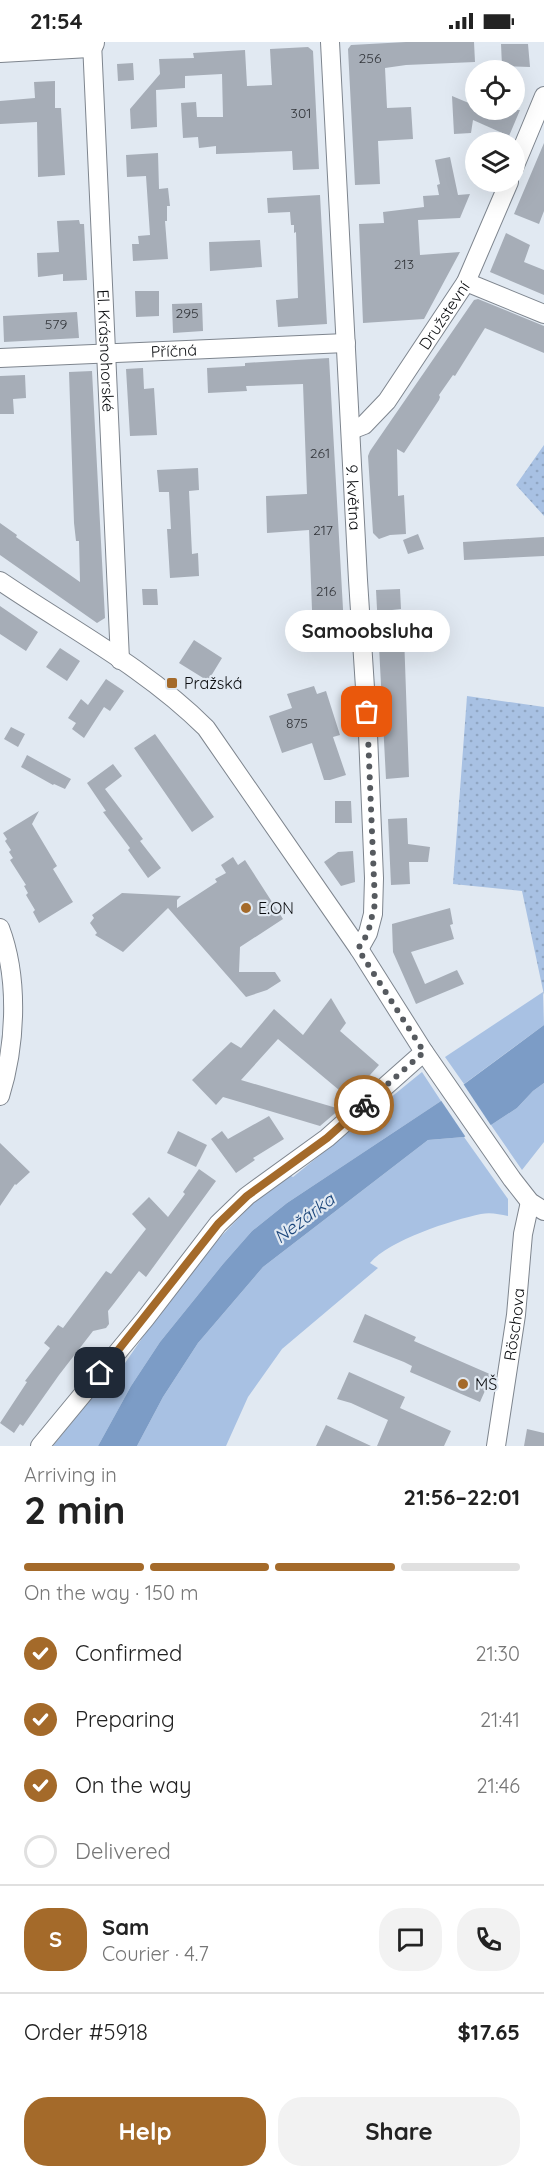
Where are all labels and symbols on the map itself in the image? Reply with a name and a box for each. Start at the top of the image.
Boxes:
house number: 256 [359,49,382,67]
house number: 301 [291,104,311,122]
house number: 213 [394,255,414,273]
street label: Družstevní [414,277,474,353]
street label: El. Krásnohorské [93,289,119,412]
house number: 295 [175,304,199,322]
house number: 579 [45,315,67,333]
street label: Příčná [150,339,197,361]
house number: 261 [310,444,330,462]
street label: 9. května [342,464,365,531]
house number: 217 [313,521,333,539]
house number: 216 [316,582,337,600]
callout: Samoobsluha [284,610,449,652]
place label: Pražská [184,673,243,693]
marker: Pražská [165,676,179,690]
pin [341,686,392,737]
house number: 875 [286,714,308,732]
place label: E.ON [258,898,294,918]
marker: E.ON [239,901,253,915]
courier [334,1075,394,1135]
water label: Nežárka [269,1187,340,1248]
street label: Röschova [499,1287,528,1362]
pin [74,1347,125,1398]
place label: MŠ [475,1374,497,1394]
marker: MŠ [456,1377,470,1391]

